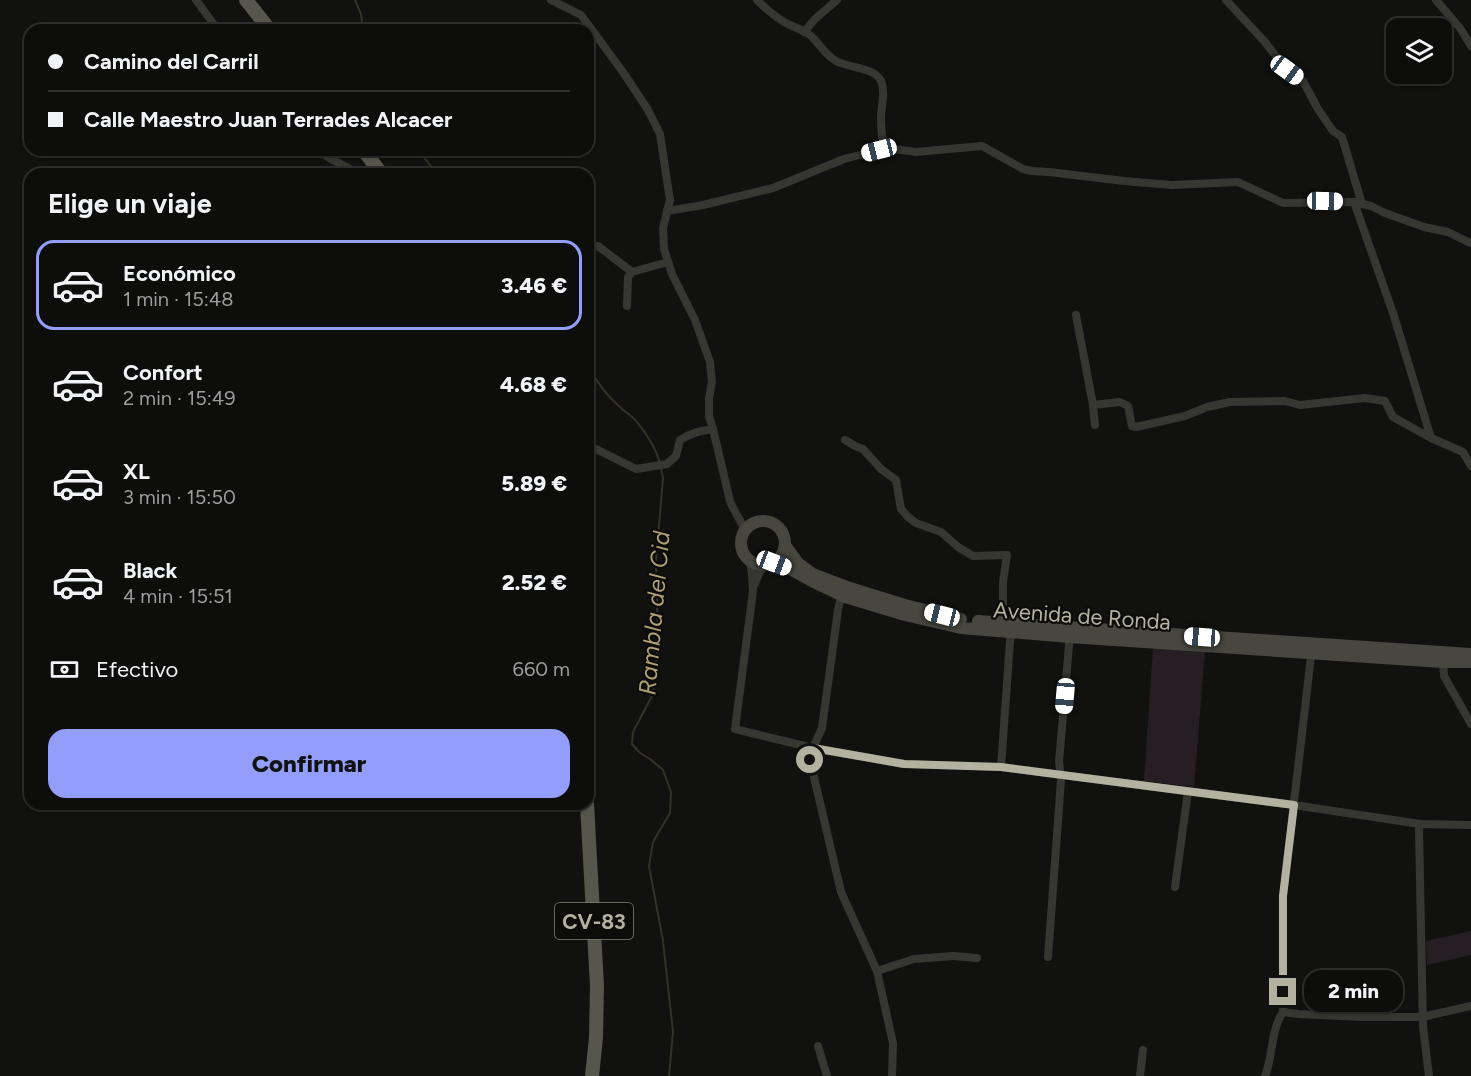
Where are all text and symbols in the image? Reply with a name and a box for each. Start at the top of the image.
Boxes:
map controls [1386,18,1452,84]
button: layers [1386,18,1452,84]
text: Camino del Carril [84,48,259,75]
car [1267,52,1307,88]
text: Calle Maestro Juan Terrades Alcacer [84,106,452,133]
car [859,137,899,163]
text: Elige un viaje [48,187,212,220]
car [1307,192,1343,210]
icon: car [51,258,105,312]
text: Económico [123,260,236,287]
text: 3.46 € [501,272,567,299]
text: 1 min · 15:48 [123,287,234,311]
icon: car [51,357,105,411]
text: Confort [123,359,203,386]
text: 4.68 € [500,371,567,398]
text: 2 min · 15:49 [123,386,235,410]
icon: car [51,456,105,510]
text: XL [123,458,150,485]
text: 5.89 € [501,470,567,497]
text: 3 min · 15:50 [123,485,236,509]
water label: Rambla del Cid [632,529,676,696]
car [754,548,794,578]
icon: car [51,555,105,609]
text: Black [123,557,177,584]
text: 2.52 € [502,569,567,596]
text: 4 min · 15:51 [123,584,233,608]
street label: Avenida de Ronda [992,596,1172,636]
car [922,602,962,628]
car [1183,627,1221,647]
icon: cash [48,653,81,686]
text: Efectivo [96,656,178,683]
text: 660 m [513,657,570,681]
car [1054,677,1076,715]
button: Confirmar [48,729,570,798]
route start [796,746,823,773]
road number: CV-83 [555,903,633,939]
callout: 2 min [1304,971,1403,1013]
route end [1269,978,1296,1005]
text: 2 min [1328,979,1379,1003]

